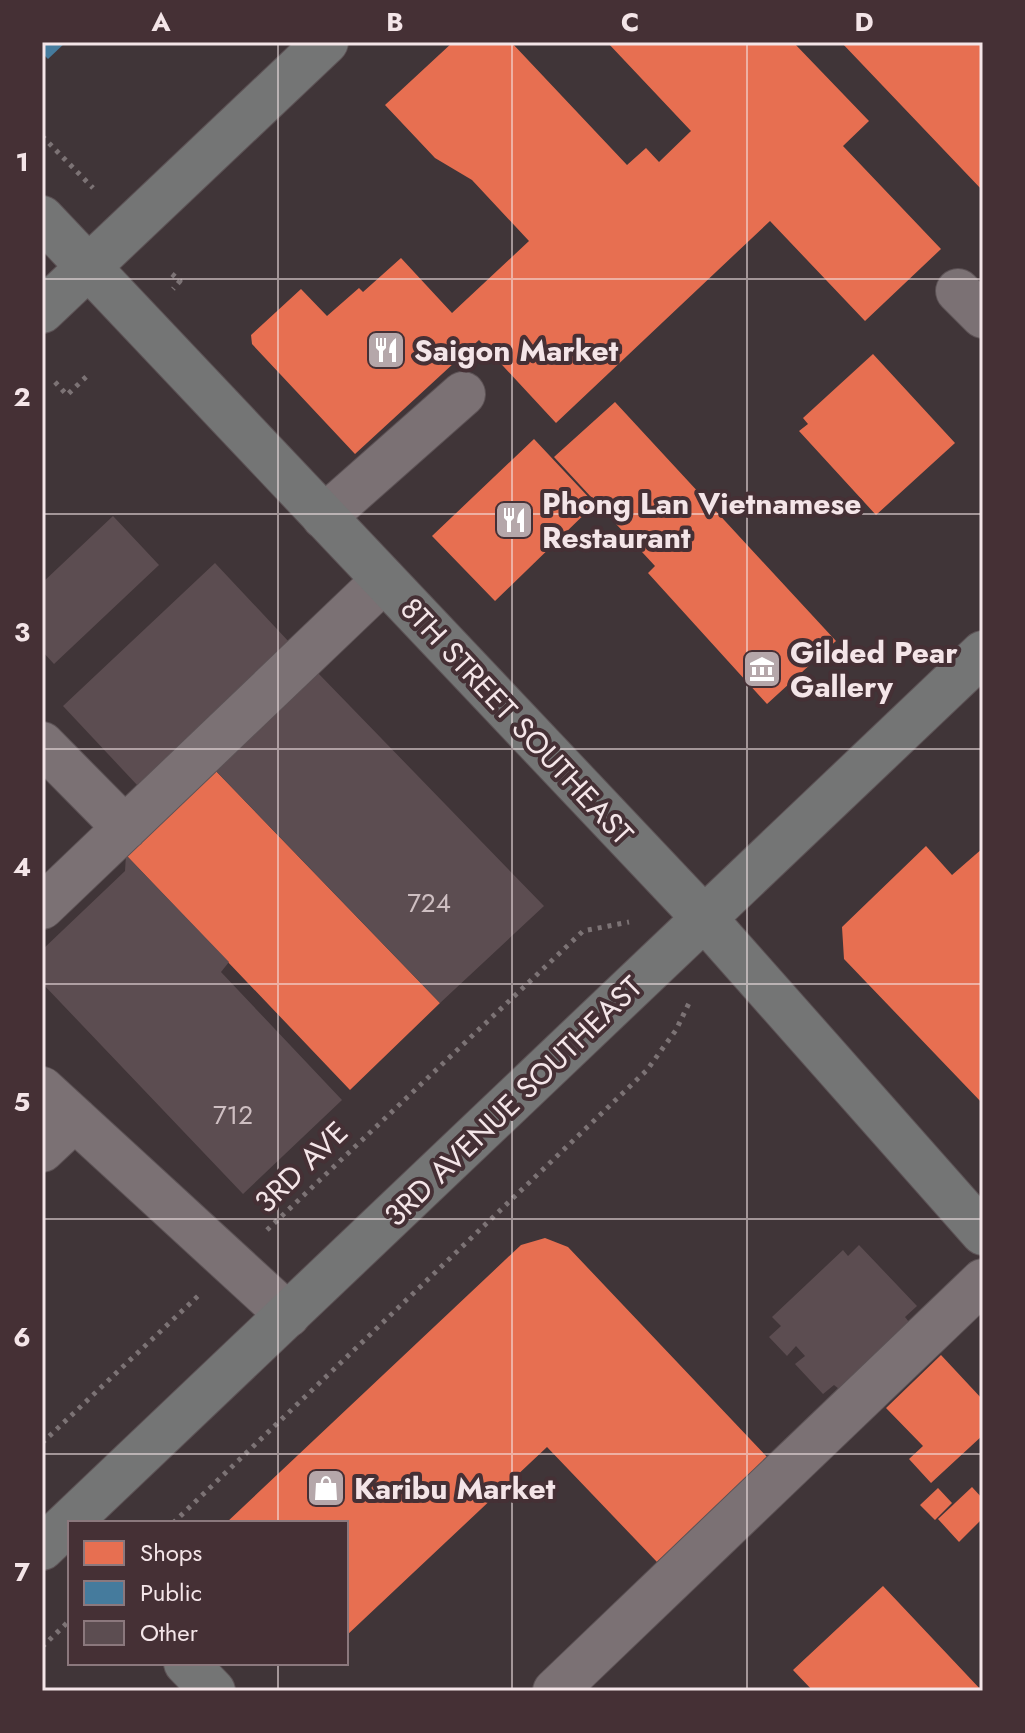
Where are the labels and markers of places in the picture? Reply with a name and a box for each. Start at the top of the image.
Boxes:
restaurant icon: Saigon Market [365,329,407,371]
place label: Saigon Market [414,329,619,372]
place label: Phong Lan Vietnamese Restaurant [542,482,861,559]
restaurant icon: Phong Lan Vietnamese Restaurant [493,499,535,541]
place label: Gilded Pear Gallery [790,631,958,708]
museum icon: Gilded Pear Gallery [741,648,783,690]
shop icon: Karibu Market [305,1467,347,1509]
place label: Karibu Market [354,1467,556,1510]

